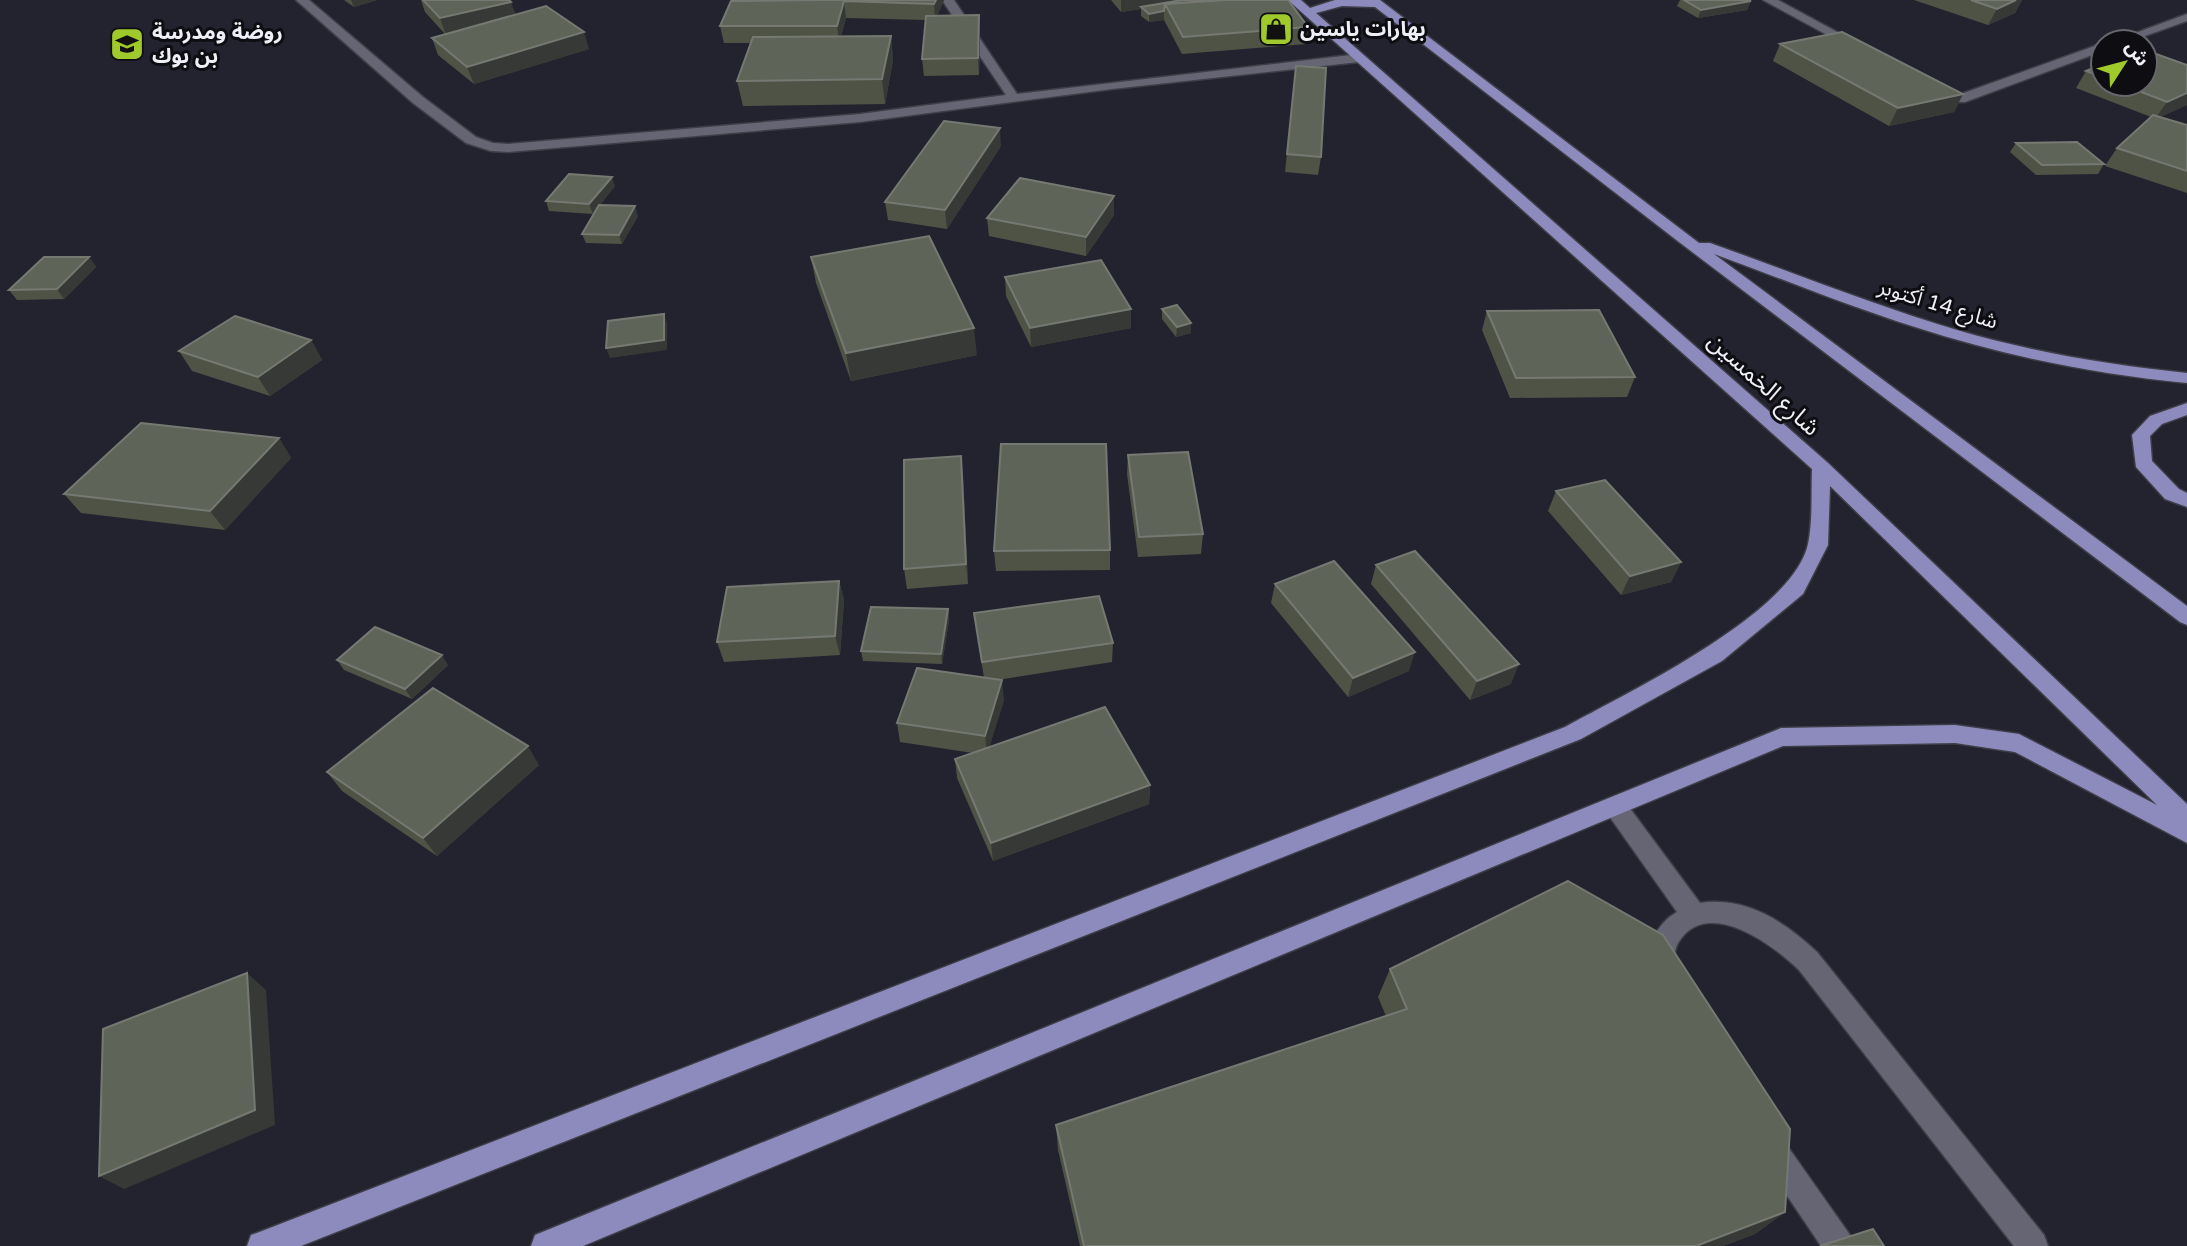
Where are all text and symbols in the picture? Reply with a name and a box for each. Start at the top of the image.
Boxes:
shop icon: بهارات ياسين [1257,10,1295,48]
place label: بهارات ياسين [1300,17,1426,42]
place label: روضة ومدرسة بن بوك [152,20,283,69]
school or university icon: روضة ومدرسة بن بوك [108,25,146,63]
north arrow [2089,28,2159,98]
text: ش [2120,37,2153,71]
street label: شارع 14 أكتوبر [1874,274,2001,336]
street label: شارع الخمسين [1700,326,1826,444]

